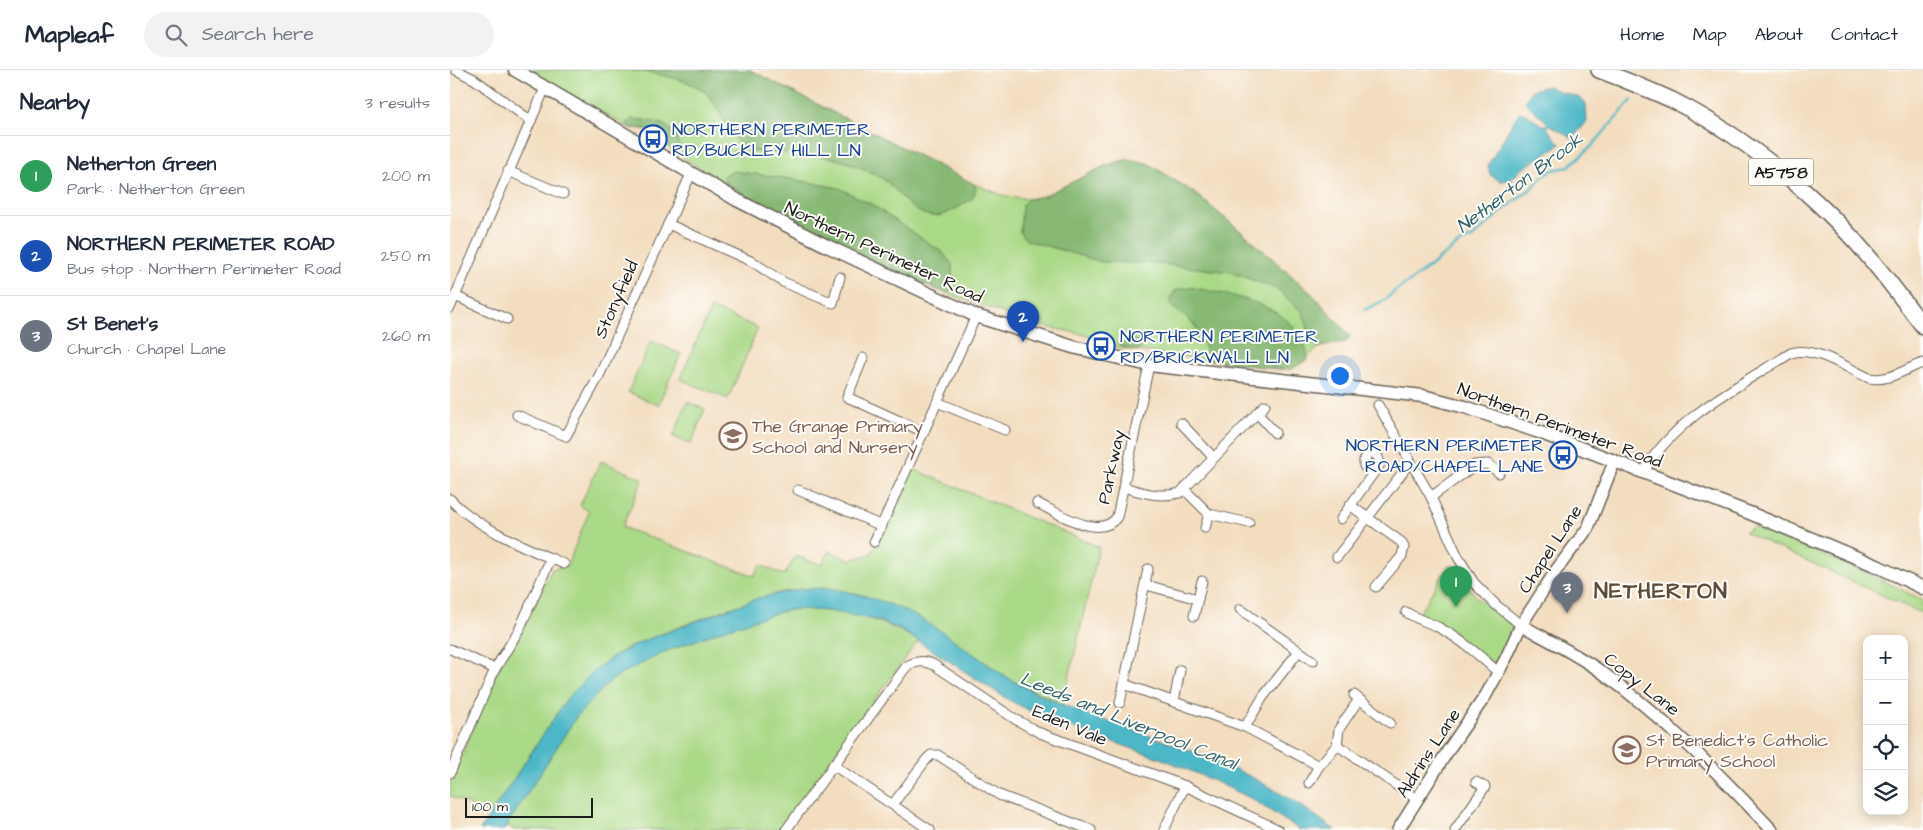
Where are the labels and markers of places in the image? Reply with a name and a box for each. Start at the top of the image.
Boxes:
place label: NORTHERN PERIMETER RD/BUCKLEY HILL LN [672,117,870,163]
bus stop icon: NORTHERN PERIMETER RD/BUCKLEY HILL LN [638,124,668,154]
pin: 2 [1007,301,1039,342]
place label: NORTHERN PERIMETER RD/BRICKWALL LN [1120,324,1318,370]
bus stop icon: NORTHERN PERIMETER RD/BRICKWALL LN [1086,331,1116,361]
place label: The Grange Primary School and Nursery [752,414,923,461]
school or university icon: The Grange Primary School and Nursery [718,421,748,451]
place label: NORTHERN PERIMETER ROAD/CHAPEL LANE [1346,433,1544,479]
bus stop icon: NORTHERN PERIMETER ROAD/CHAPEL LANE [1548,440,1578,470]
pin: 1 [1440,566,1472,607]
pin: 3 [1551,572,1583,613]
place label: St Benedict's Catholic Primary School [1646,728,1828,775]
school or university icon: St Benedict's Catholic Primary School [1612,735,1642,765]

